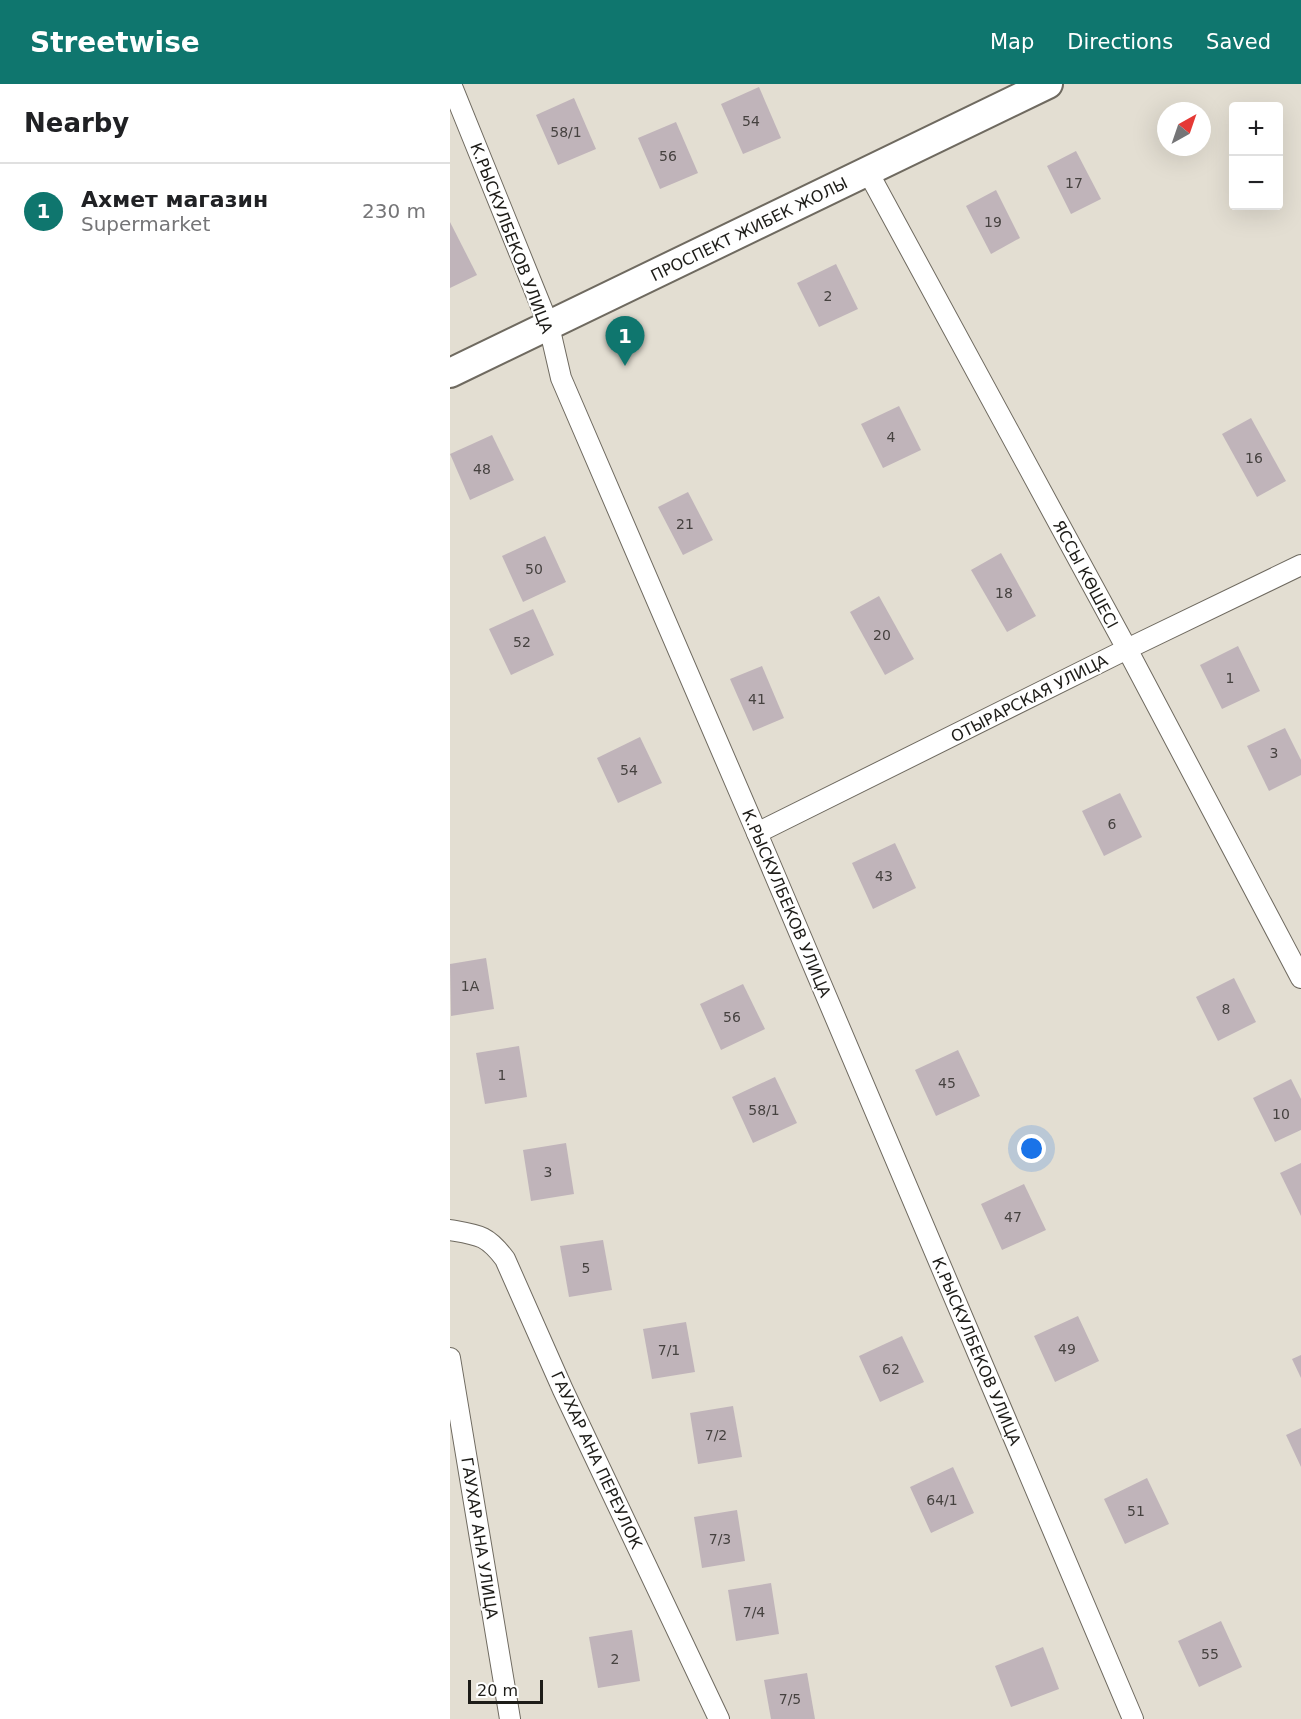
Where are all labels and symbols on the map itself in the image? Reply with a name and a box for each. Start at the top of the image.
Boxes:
north arrow [1157,102,1211,156]
house number: 54 [742,113,760,129]
house number: 58/1 [550,124,582,140]
street label: К.РЫСКУЛБЕКОВ УЛИЦА [466,140,557,336]
house number: 56 [659,148,677,164]
street label: ПРОСПЕКТ ЖИБЕК ЖОЛЫ [648,173,851,285]
house number: 17 [1065,175,1083,191]
house number: 19 [984,214,1002,230]
house number: 2 [824,288,832,304]
pin: 1 [606,316,645,366]
house number: 4 [887,429,896,445]
house number: 16 [1245,450,1263,466]
house number: 48 [473,461,491,477]
house number: 21 [676,516,694,532]
street label: ЯССЫ КӨШЕСІ [1049,517,1122,632]
house number: 50 [525,561,543,577]
house number: 18 [995,585,1013,601]
house number: 20 [873,627,891,643]
house number: 52 [513,634,531,650]
street label: ОТЫРАРСКАЯ УЛИЦА [948,651,1111,746]
house number: 1 [1226,670,1234,686]
house number: 41 [748,691,766,707]
house number: 3 [1270,745,1278,761]
house number: 54 [620,762,638,778]
street label: К.РЫСКУЛБЕКОВ УЛИЦА [738,806,835,1000]
house number: 6 [1108,816,1117,832]
house number: 43 [875,868,893,884]
house number: 1A [461,978,480,994]
house number: 8 [1222,1001,1230,1017]
house number: 56 [723,1009,741,1025]
house number: 1 [498,1067,506,1083]
house number: 45 [938,1075,956,1091]
house number: 58/1 [748,1102,780,1118]
house number: 10 [1272,1106,1290,1122]
your location [1017,1134,1046,1163]
house number: 3 [544,1164,552,1180]
house number: 47 [1004,1209,1022,1225]
street label: К.РЫСКУЛБЕКОВ УЛИЦА [928,1254,1025,1448]
house number: 5 [582,1260,590,1276]
house number: 49 [1058,1341,1076,1357]
house number: 7/1 [658,1342,680,1358]
house number: 62 [882,1361,900,1377]
street label: ГАУХАР АНА ПЕРЕУЛОК [547,1368,646,1553]
house number: 7/2 [705,1427,727,1443]
street label: ГАУХАР АНА УЛИЦА [457,1456,502,1620]
house number: 64/1 [926,1492,958,1508]
house number: 51 [1127,1503,1145,1519]
house number: 7/3 [709,1531,731,1547]
house number: 7/4 [743,1604,765,1620]
house number: 55 [1201,1646,1219,1662]
house number: 2 [611,1651,619,1667]
scale bar [468,1677,543,1704]
house number: 7/5 [779,1691,801,1707]

